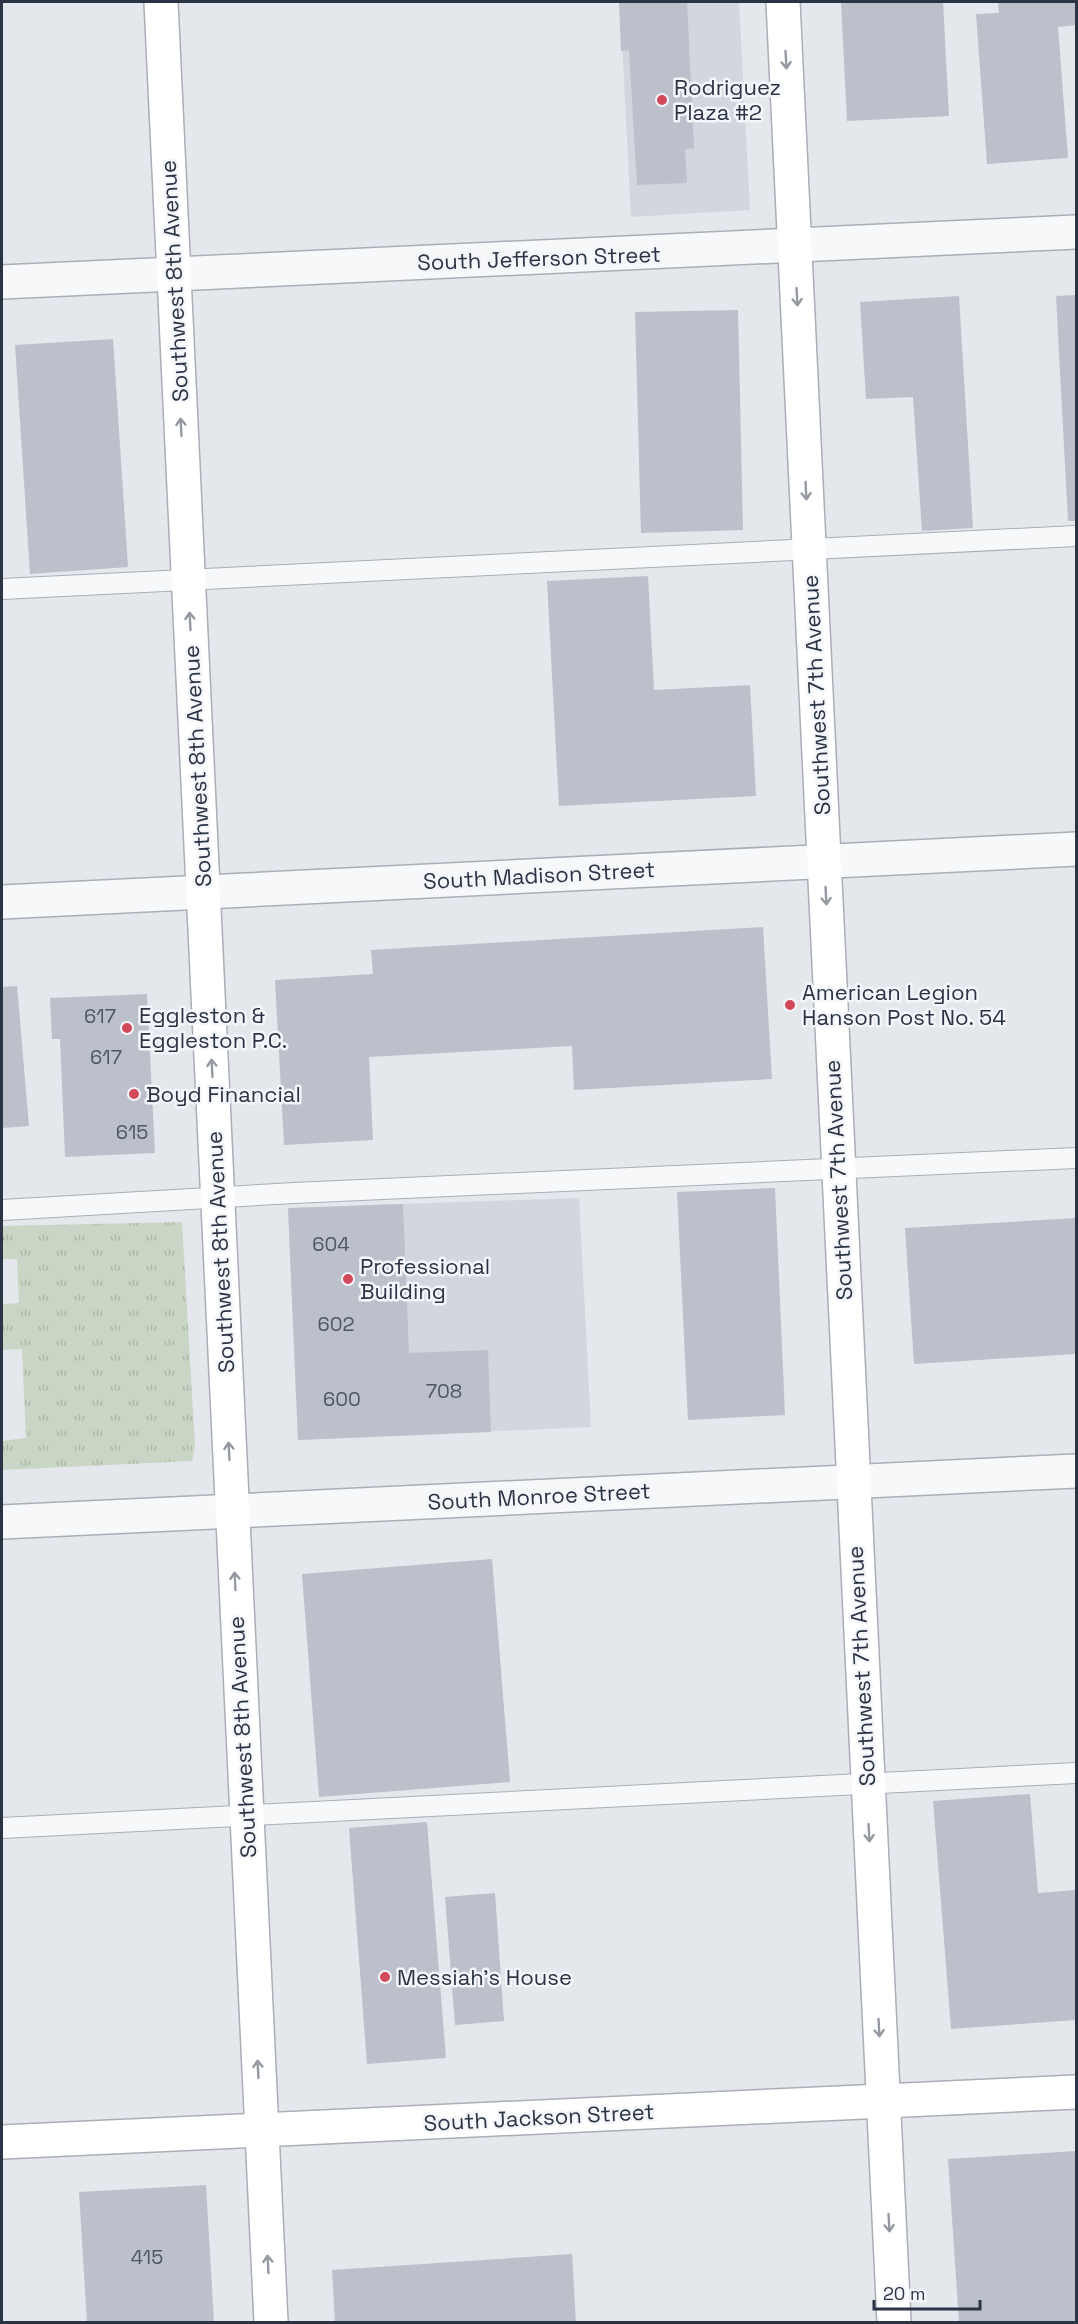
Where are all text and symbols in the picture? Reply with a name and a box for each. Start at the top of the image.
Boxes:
one-way arrow [781,49,792,69]
place label: Rodriguez Plaza #2 [674,73,781,126]
marker: Rodriguez Plaza #2 [655,93,669,107]
street label: Southwest 8th Avenue [154,159,194,403]
street label: South Jefferson Street [417,240,661,276]
one-way arrow [792,286,803,306]
one-way arrow [175,417,186,437]
one-way arrow [801,481,812,501]
street label: Southwest 7th Avenue [796,574,836,816]
one-way arrow [185,612,196,632]
street label: Southwest 8th Avenue [177,644,217,888]
street label: South Madison Street [422,855,656,895]
one-way arrow [820,886,831,905]
place label: American Legion Hanson Post No. 54 [802,978,1006,1031]
marker: American Legion Hanson Post No. 54 [783,998,797,1012]
place label: Eggleston & Eggleston P.C. [139,1001,287,1054]
house number: 617 [84,1003,116,1029]
marker: Eggleston & Eggleston P.C. [120,1021,134,1035]
house number: 617 [90,1044,122,1070]
one-way arrow [206,1058,217,1078]
street label: Southwest 7th Avenue [818,1059,858,1301]
place label: Boyd Financial [146,1080,301,1108]
marker: Boyd Financial [127,1087,141,1101]
house number: 615 [116,1119,148,1145]
street label: Southwest 8th Avenue [200,1130,240,1374]
house number: 604 [312,1231,350,1257]
place label: Professional Building [360,1252,490,1305]
marker: Professional Building [341,1272,355,1286]
house number: 602 [317,1311,355,1337]
house number: 708 [426,1378,462,1404]
house number: 600 [323,1386,361,1412]
one-way arrow [224,1442,235,1462]
street label: South Monroe Street [427,1476,651,1516]
street label: Southwest 7th Avenue [841,1545,881,1787]
one-way arrow [230,1571,241,1591]
street label: Southwest 8th Avenue [222,1615,262,1859]
one-way arrow [864,1823,875,1843]
place label: Messiah's House [397,1963,572,1991]
marker: Messiah's House [378,1970,392,1984]
one-way arrow [874,2017,885,2037]
one-way arrow [252,2060,263,2080]
street label: South Jackson Street [423,2097,655,2137]
one-way arrow [884,2212,895,2232]
house number: 415 [131,2244,163,2270]
one-way arrow [262,2255,273,2275]
scale bar [874,2273,980,2311]
text: 20 m [883,2282,926,2305]

